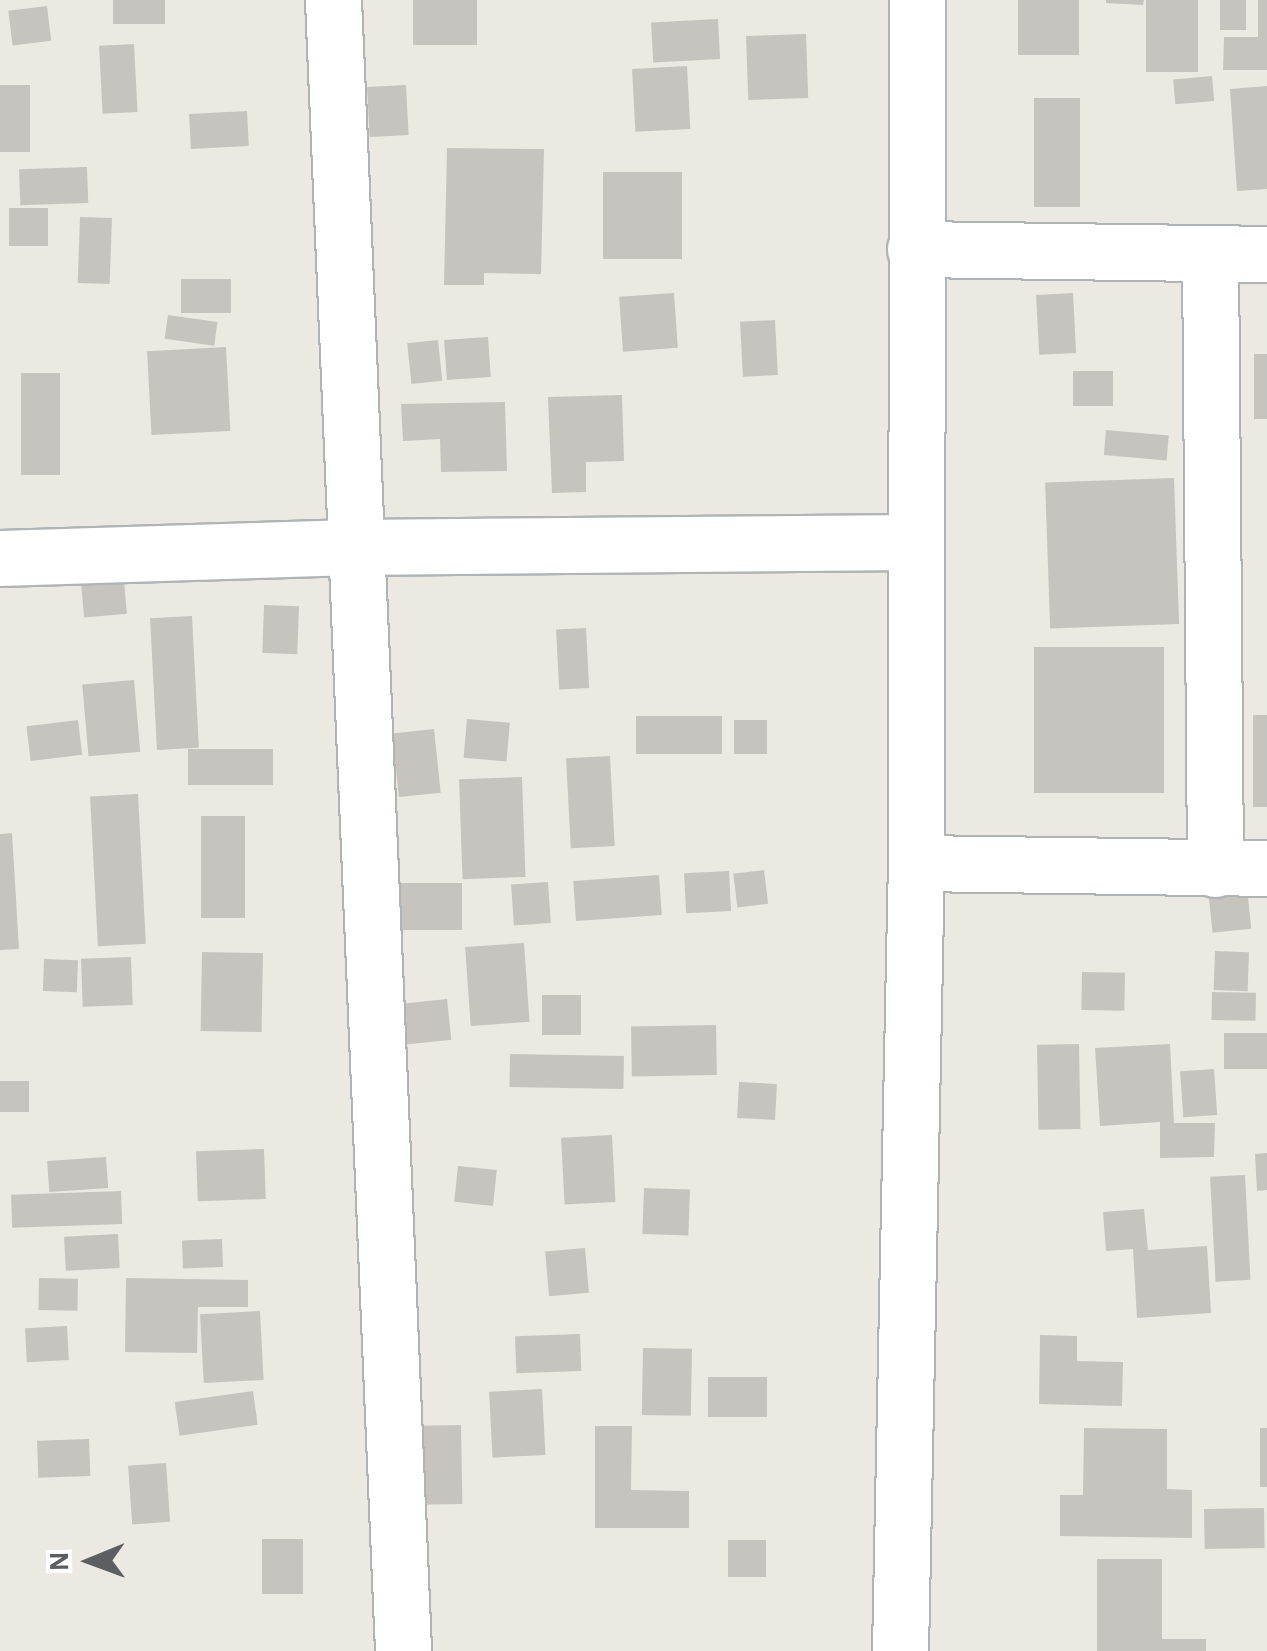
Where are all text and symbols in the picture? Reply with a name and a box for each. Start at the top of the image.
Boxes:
north arrow [40,1511,140,1611]
text: N [46,1552,74,1572]

